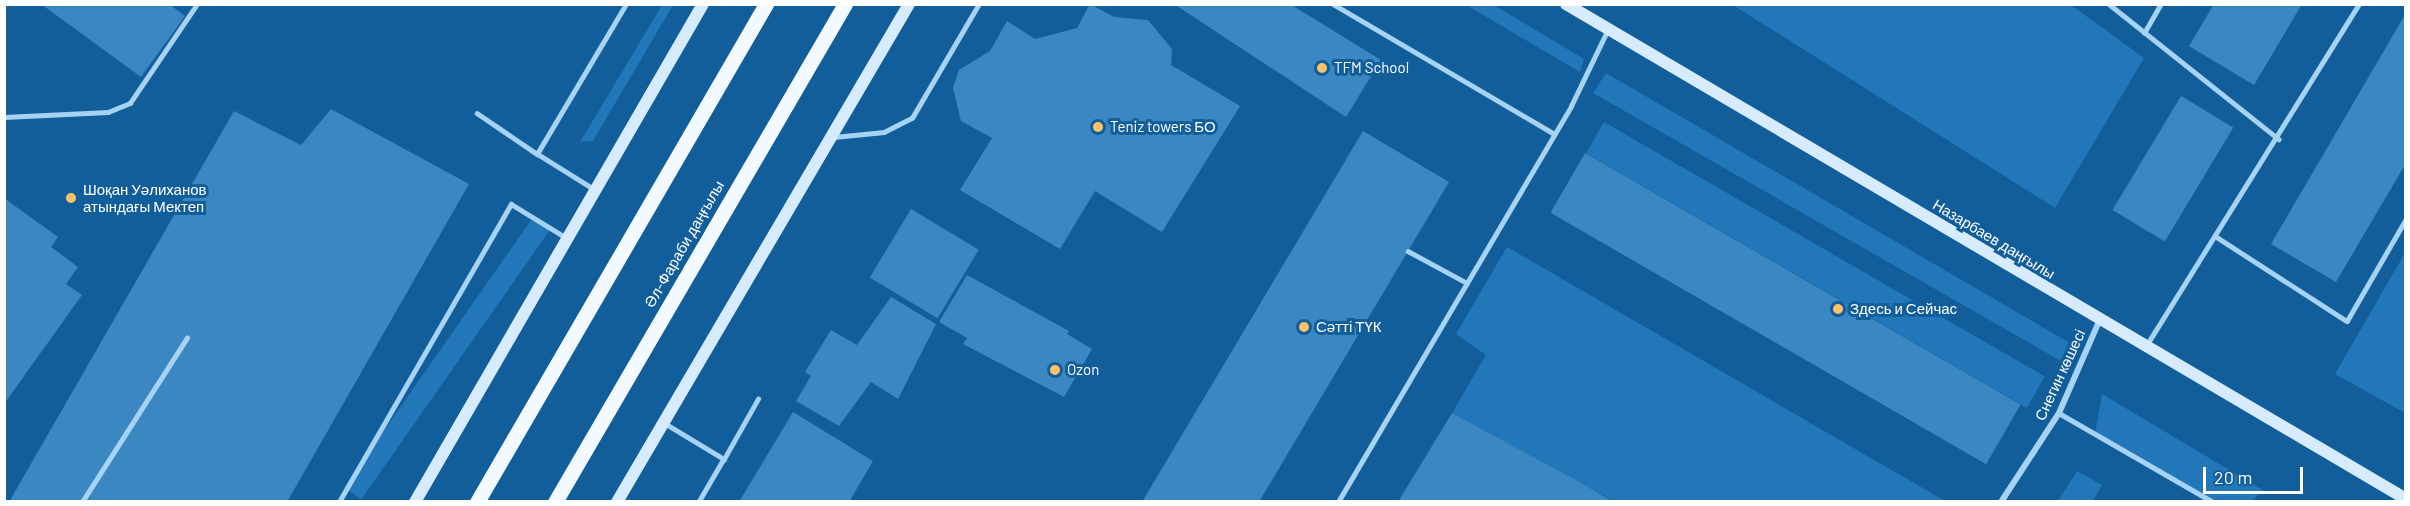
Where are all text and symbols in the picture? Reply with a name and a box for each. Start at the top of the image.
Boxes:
place label: TFM School [1334,59,1409,77]
marker: TFM School [1315,61,1329,75]
place label: Teniz towers БО [1110,118,1216,136]
marker: Teniz towers БО [1091,120,1105,134]
street label: Әл-Фараби даңғылы [640,177,728,311]
place label: Шоқан Уәлиханов атындағы Мектеп [83,180,207,215]
marker: Шоқан Уәлиханов атындағы Мектеп [64,191,78,205]
street label: Назарбаев даңғылы [1930,195,2058,283]
place label: Здесь и Сейчас [1850,300,1957,318]
marker: Здесь и Сейчас [1831,302,1845,316]
place label: Сәтті ТҮК [1316,318,1381,336]
marker: Сәтті ТҮК [1297,320,1311,334]
street label: Снегин көшесі [2031,326,2089,424]
place label: Ozon [1067,361,1099,379]
marker: Ozon [1048,363,1062,377]
scale bar [2206,455,2306,493]
text: 20 m [2214,466,2252,488]

